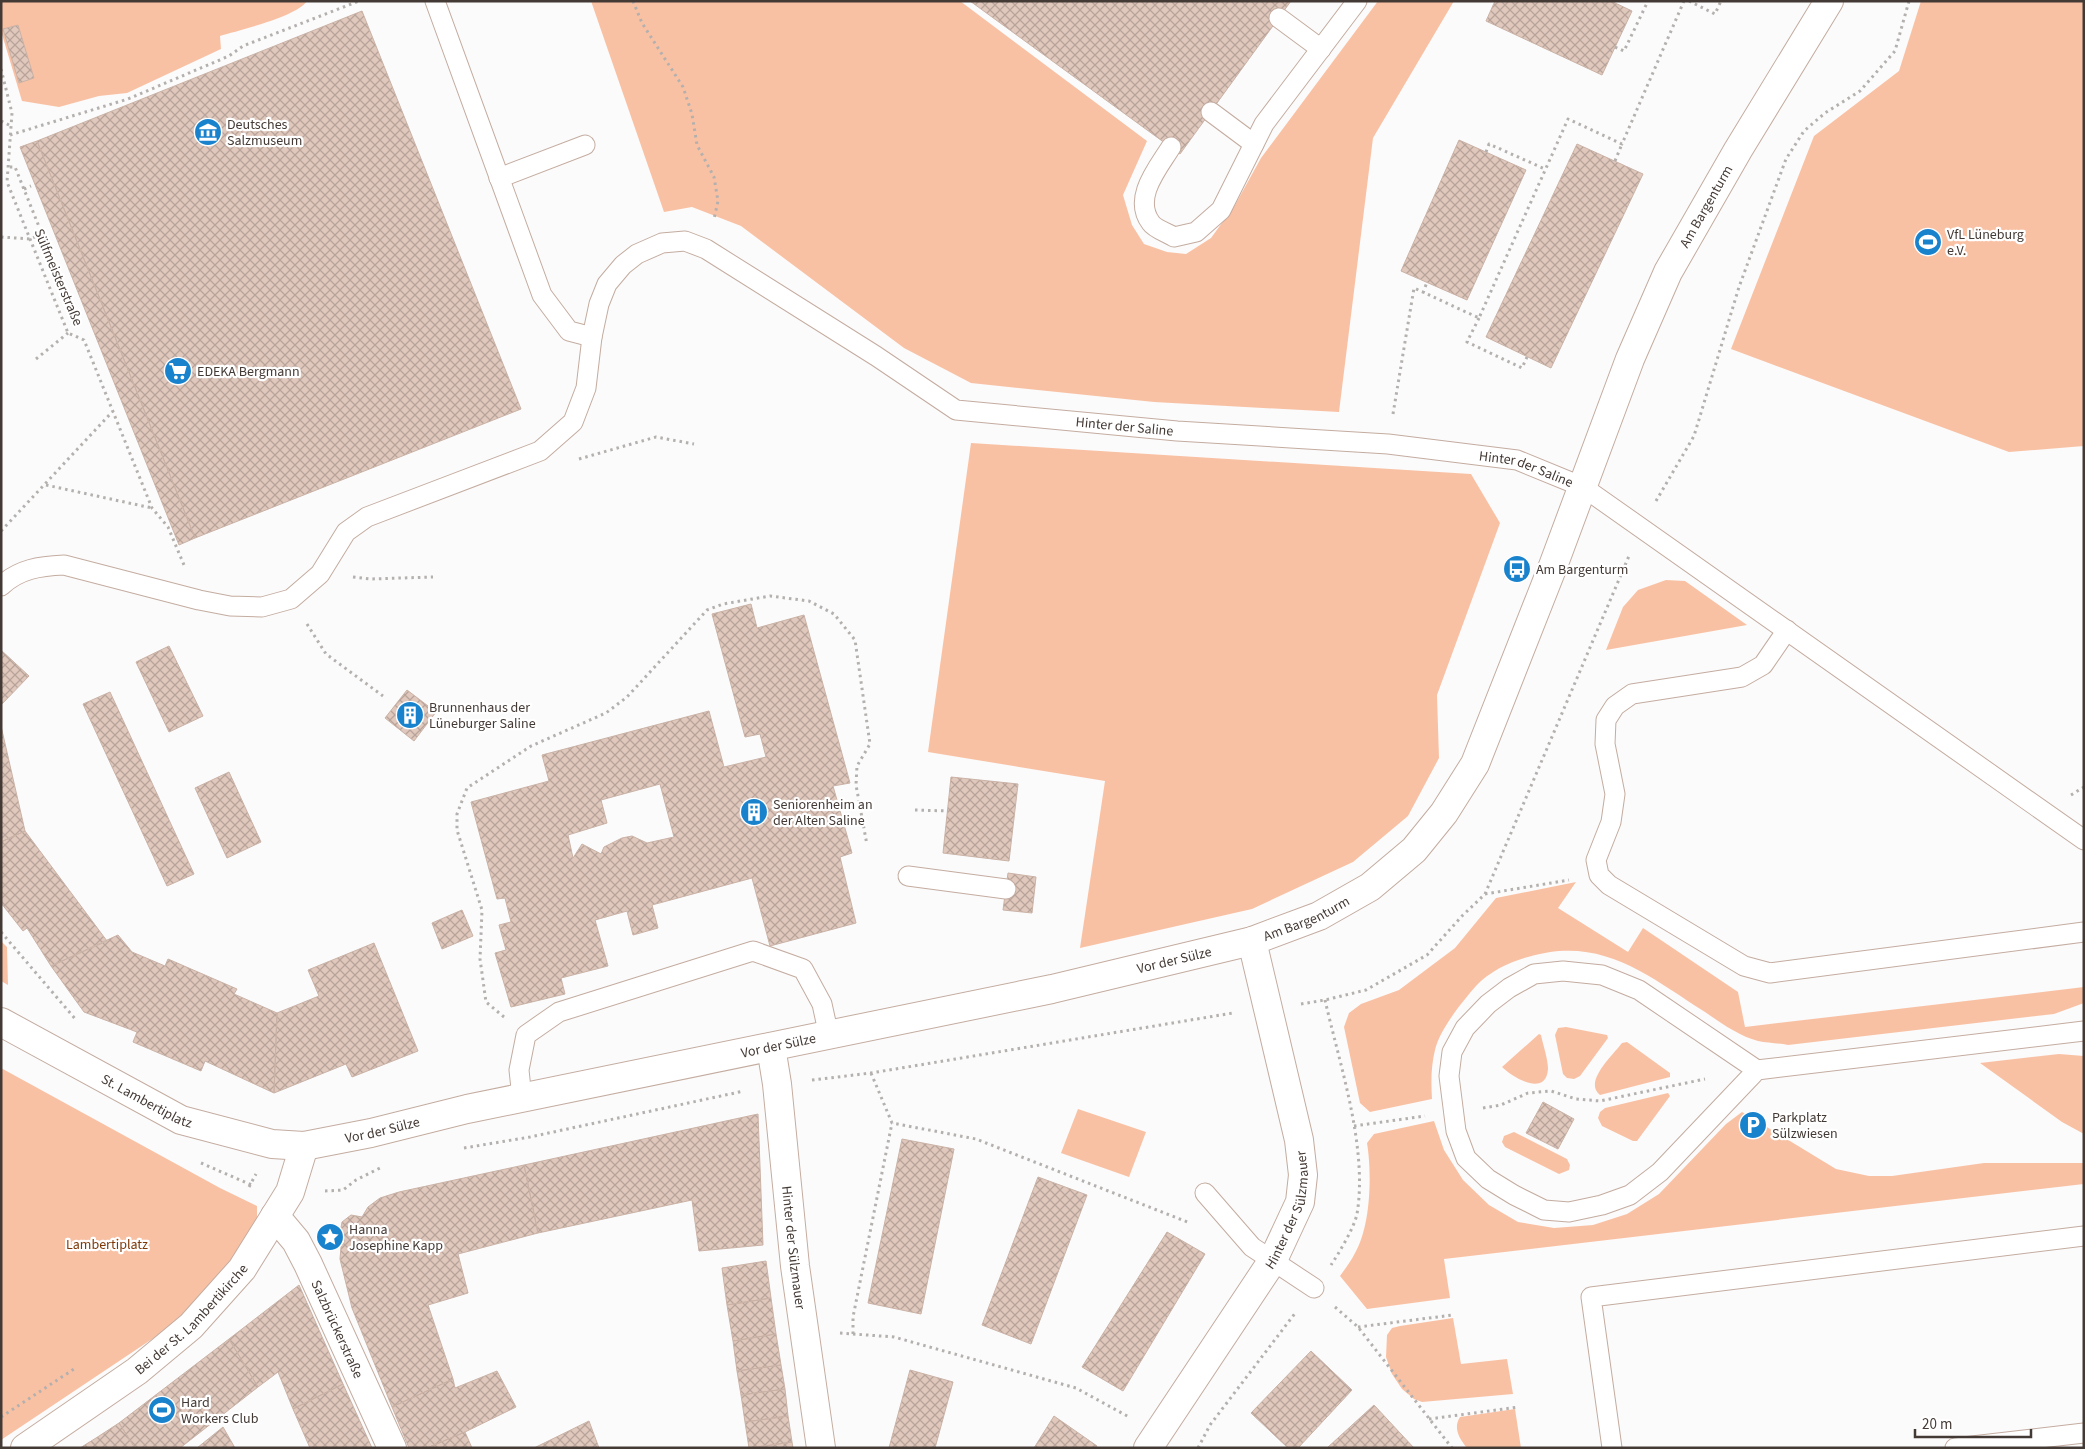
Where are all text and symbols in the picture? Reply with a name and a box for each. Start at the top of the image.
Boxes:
place label: Deutsches Salzmuseum [227,115,302,151]
museum icon: Deutsches Salzmuseum [193,117,223,147]
street label: Am Bargenturm [1675,162,1738,252]
place label: VfL Lüneburg e.V. [1947,225,2024,261]
street label: Sülfmeisterstraße [29,226,88,329]
sports icon: VfL Lüneburg e.V. [1913,227,1943,257]
supermarket icon: EDEKA Bergmann [163,356,193,386]
place label: EDEKA Bergmann [197,362,300,382]
street label: Hinter der Saline [1075,412,1174,442]
street label: Hinter der Saline [1478,446,1576,493]
bus stop icon: Am Bargenturm [1502,554,1532,584]
place label: Am Bargenturm [1536,560,1628,580]
place label: Brunnenhaus der Lüneburger Saline [429,698,536,734]
building icon: Brunnenhaus der Lüneburger Saline [395,700,425,730]
place label: Seniorenheim an der Alten Saline [773,795,873,831]
building icon: Seniorenheim an der Alten Saline [739,797,769,827]
street label: Am Bargenturm [1261,892,1354,947]
street label: Vor der Sülze [1135,942,1214,979]
street label: Vor der Sülze [739,1029,818,1064]
street label: St. Lambertiplatz [97,1069,194,1134]
place label: Parkplatz Sülzwiesen [1772,1108,1838,1144]
parking icon: Parkplatz Sülzwiesen [1738,1110,1768,1140]
street label: Vor der Sülze [343,1112,422,1149]
street label: Hinter der Sülzmauer [1260,1149,1314,1274]
street label: Hinter der Sülzmauer [776,1185,810,1311]
place label: Hanna Josephine Kapp [349,1220,443,1256]
place icon: Hanna Josephine Kapp [315,1222,345,1252]
park label: Lambertiplatz [66,1235,148,1255]
street label: Bei der St. Lambertikirche [131,1261,253,1380]
street label: Salzbrückerstraße [306,1277,368,1382]
place label: Hard Workers Club [181,1393,259,1429]
sports icon: Hard Workers Club [147,1395,177,1425]
scale bar [1915,1406,2031,1438]
text: 20 m [1922,1414,1952,1435]

